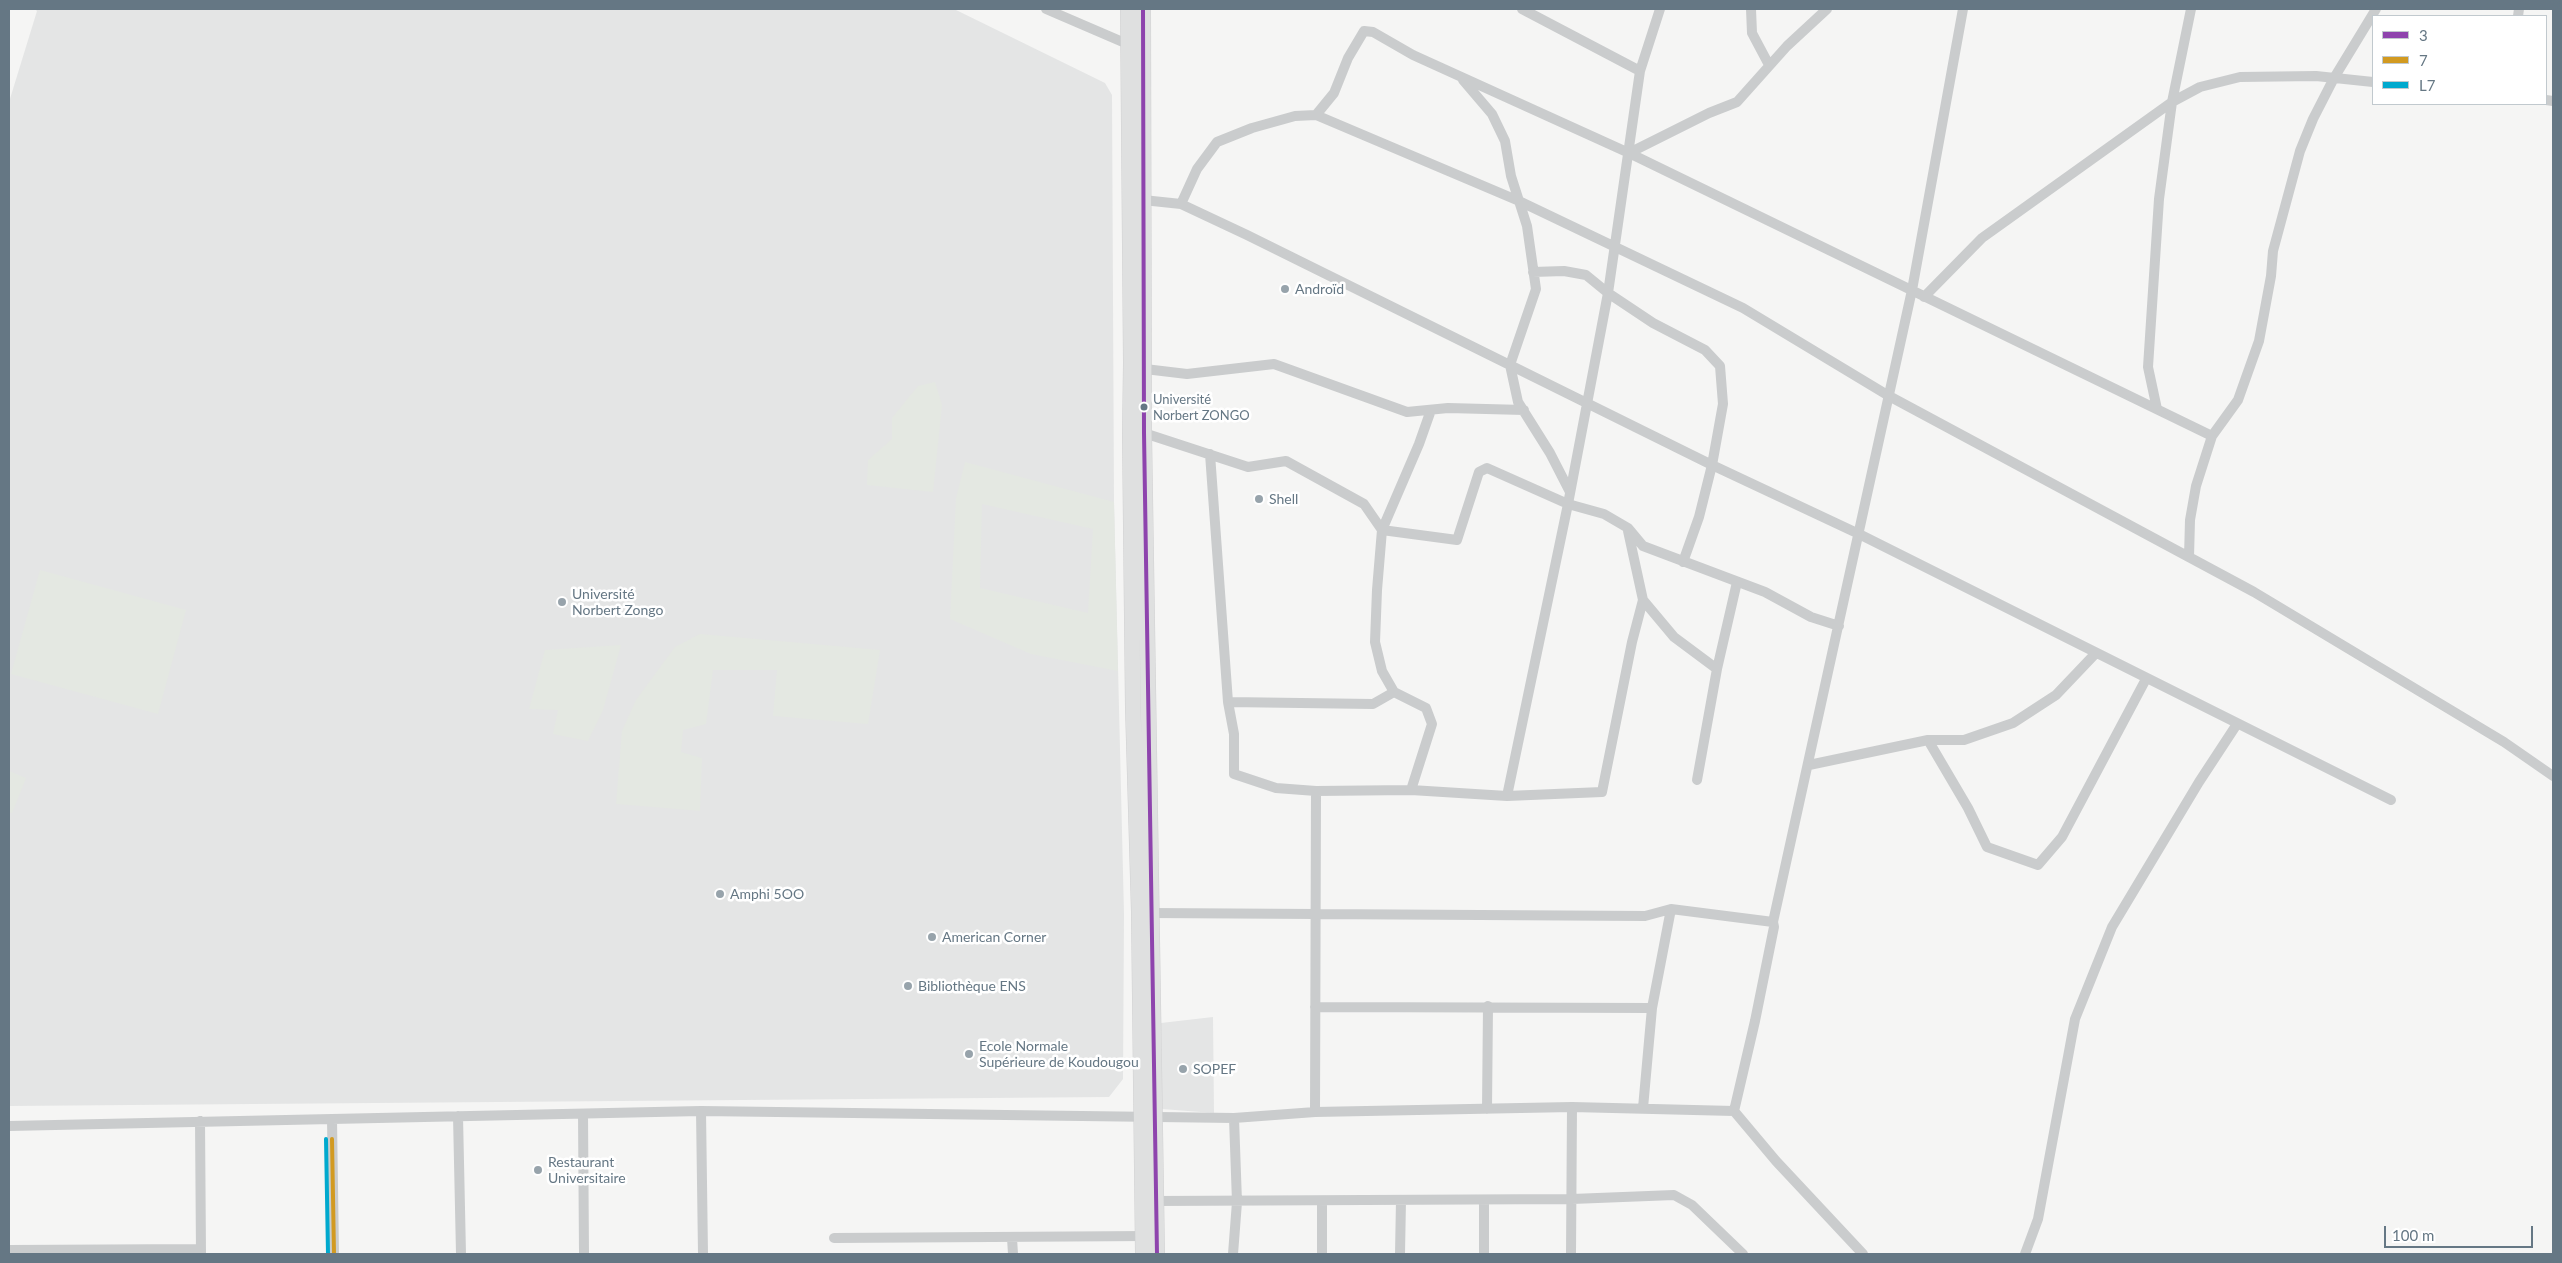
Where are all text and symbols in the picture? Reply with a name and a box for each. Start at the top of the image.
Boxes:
legend [2372,15,2547,105]
text: 3 [2419,26,2428,44]
text: 7 [2419,51,2428,69]
text: L7 [2419,76,2435,94]
place label: Androïd [1295,281,1344,297]
marker: Androïd [1279,283,1291,295]
place label: Université Norbert ZONGO [1153,392,1250,423]
marker: Université Norbert ZONGO [1139,402,1149,412]
place label: Shell [1269,491,1298,507]
marker: Shell [1253,493,1265,505]
place label: Université Norbert Zongo [572,586,663,618]
marker: Université Norbert Zongo [556,596,568,608]
place label: Amphi 5OO [730,886,804,902]
marker: Amphi 5OO [714,888,726,900]
place label: American Corner [942,929,1046,945]
marker: American Corner [926,931,938,943]
place label: Bibliothèque ENS [918,978,1026,994]
marker: Bibliothèque ENS [902,980,914,992]
place label: Ecole Normale Supérieure de Koudougou [979,1038,1139,1070]
marker: Ecole Normale Supérieure de Koudougou [963,1048,975,1060]
place label: SOPEF [1193,1061,1236,1077]
marker: SOPEF [1177,1063,1189,1075]
place label: Restaurant Universitaire [548,1154,626,1186]
marker: Restaurant Universitaire [532,1164,544,1176]
scale bar [2387,1216,2536,1248]
text: 100 m [2392,1226,2434,1244]

